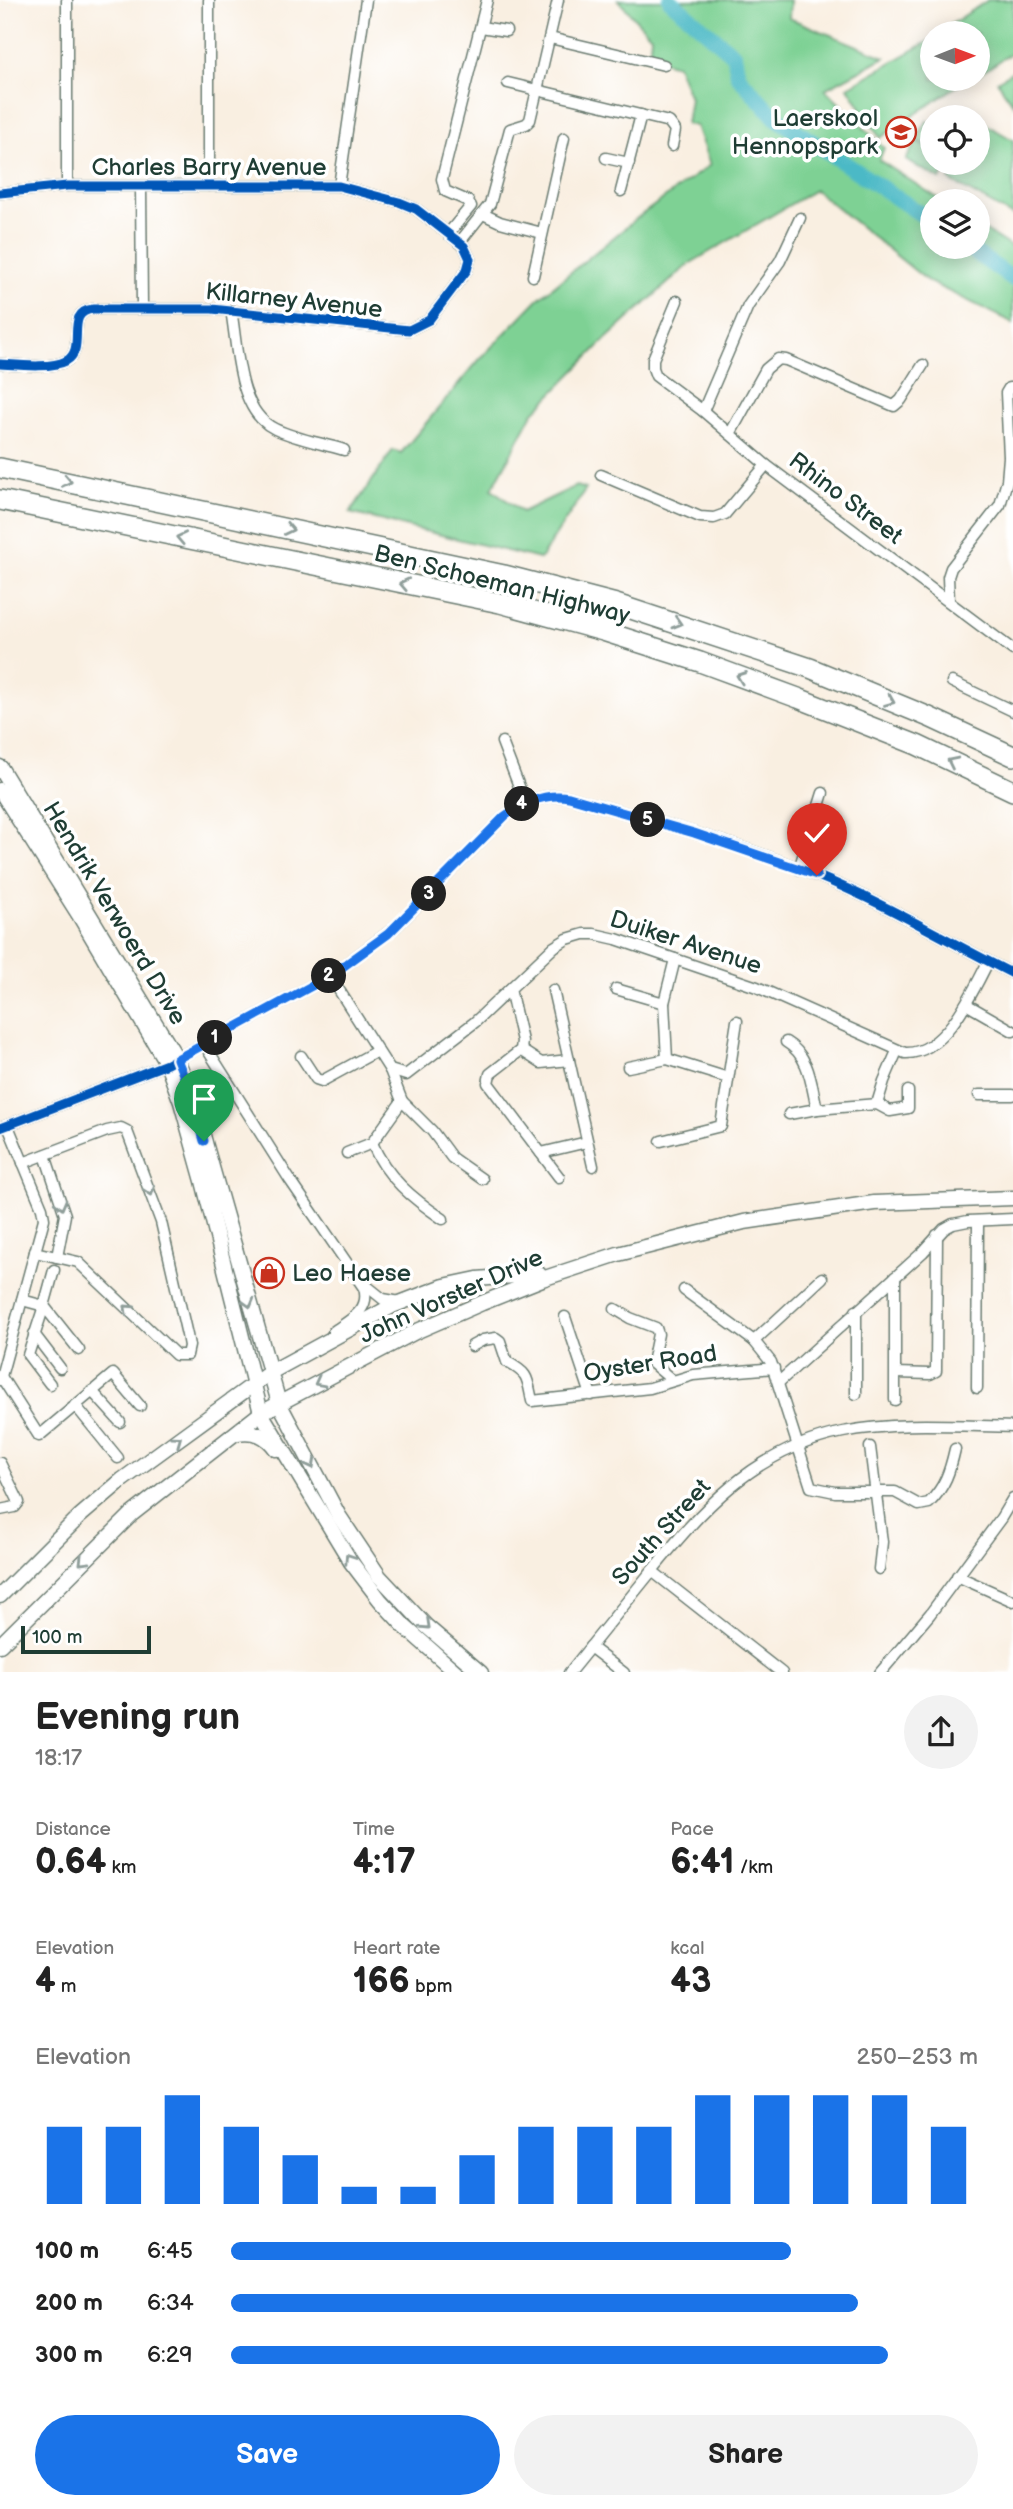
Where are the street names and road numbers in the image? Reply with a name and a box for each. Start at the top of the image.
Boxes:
street label: Charles Barry Avenue [91,153,327,182]
street label: Killarney Avenue [204,277,384,324]
street label: Rhino Street [783,446,909,551]
street label: Ben Schoeman Highway [371,539,633,630]
street label: Hendrik Verwoerd Drive [36,796,193,1030]
street label: Duiker Avenue [606,904,765,981]
street label: John Vorster Drive [355,1243,547,1350]
street label: Oyster Road [581,1339,719,1388]
street label: South Street [606,1472,717,1592]

